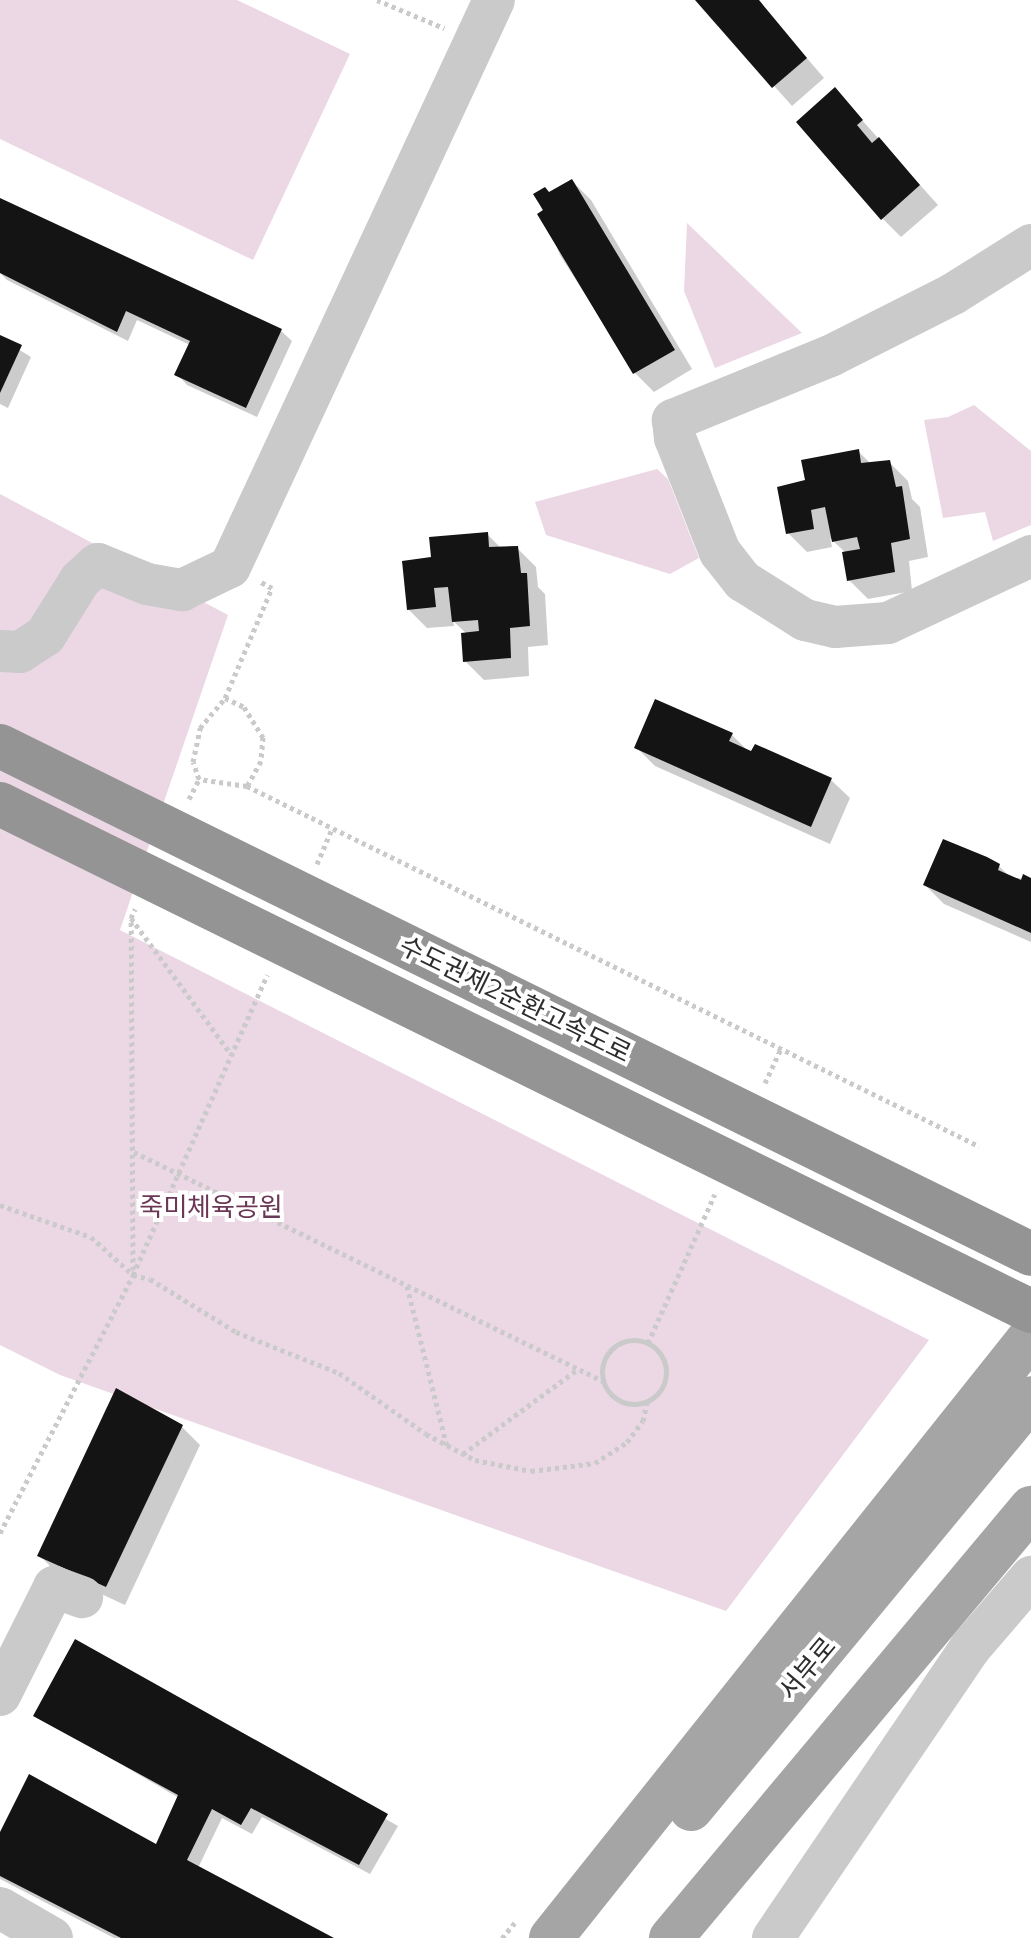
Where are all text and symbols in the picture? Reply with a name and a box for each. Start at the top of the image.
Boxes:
street label: 수도권제2순환고속도로 [394,930,636,1070]
park label: 죽미체육공원 [139,1192,283,1224]
street label: 서부로 [773,1631,843,1707]

